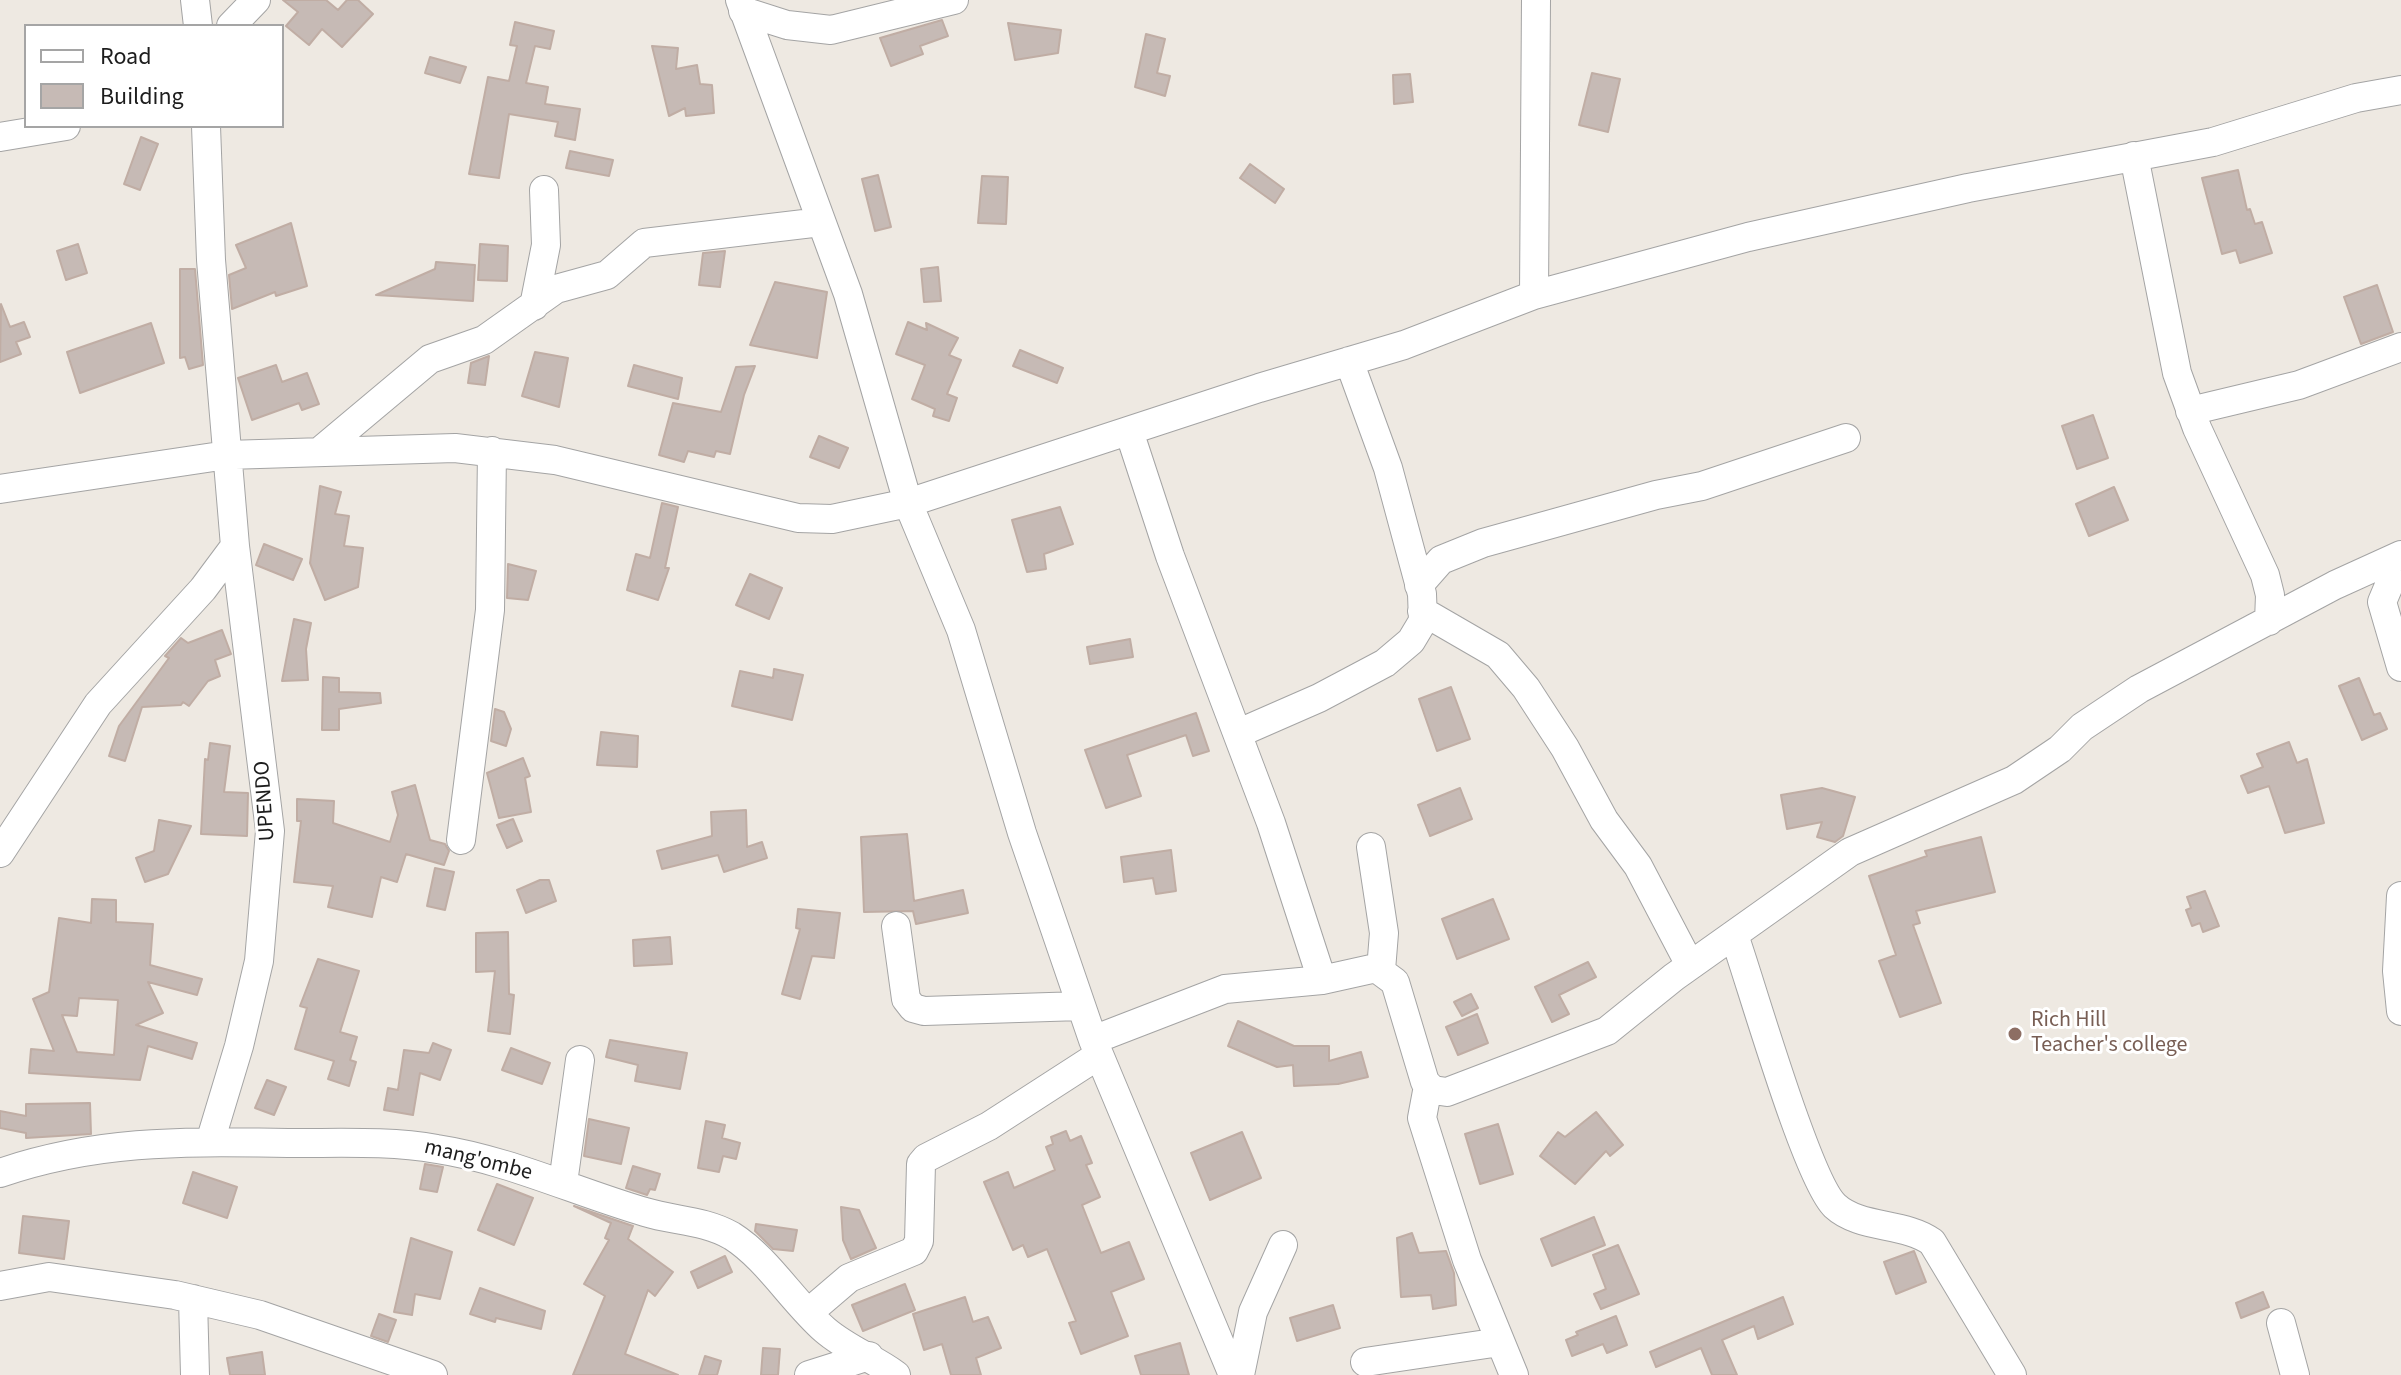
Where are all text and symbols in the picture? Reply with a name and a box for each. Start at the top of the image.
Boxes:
legend [24,24,284,128]
text: Road [100,39,152,74]
text: Building [100,79,184,114]
street label: UPENDO [250,760,282,842]
place label: Rich Hill Teacher's college [2031,1008,2187,1060]
marker: Rich Hill Teacher's college [2006,1025,2024,1043]
street label: mang'ombe [421,1135,535,1187]

